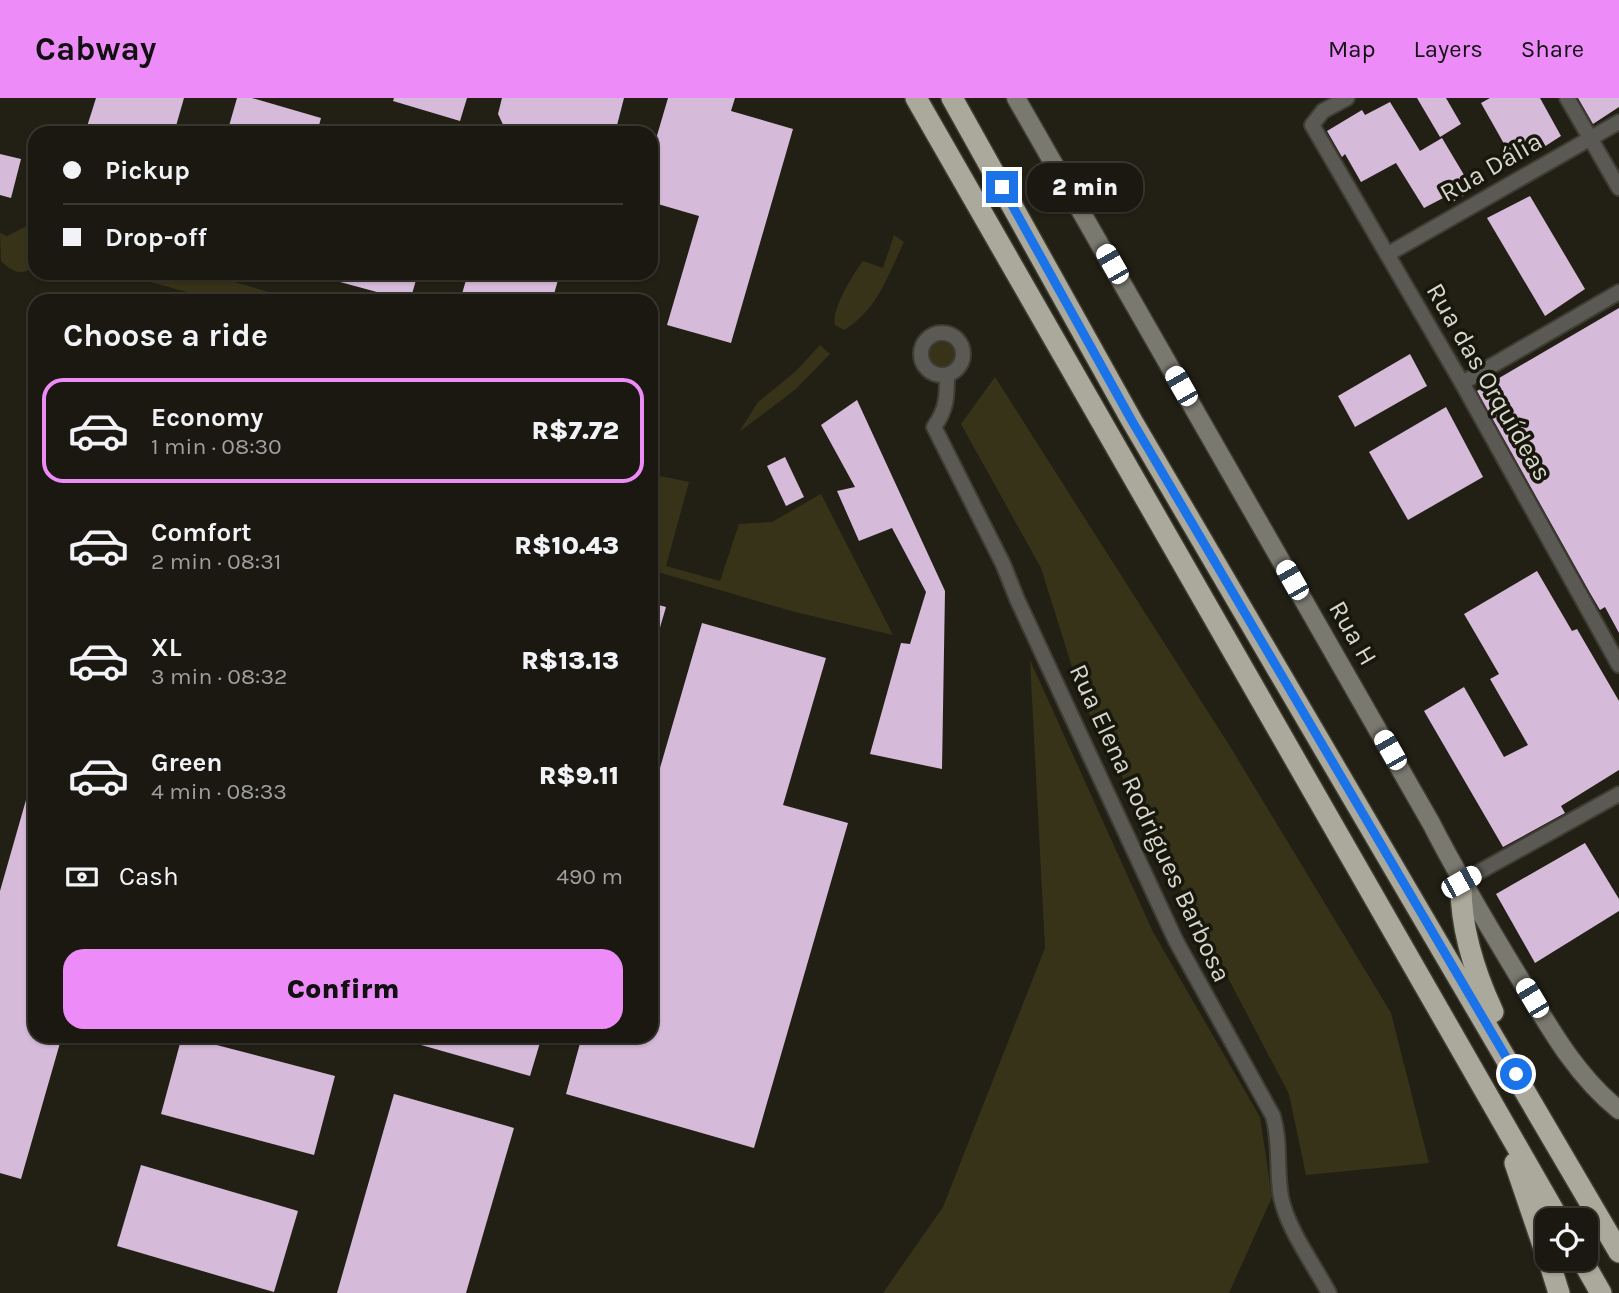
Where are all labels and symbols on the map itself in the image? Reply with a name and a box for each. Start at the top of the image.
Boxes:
street label: Rua Dália [1434,125,1548,209]
callout: 2 min [1026,162,1142,212]
route end [986,171,1018,203]
car [1093,241,1132,287]
street label: Rua das Orquídeas [1420,278,1558,486]
car [1162,363,1201,409]
car [1273,557,1312,603]
street label: Rua H [1322,595,1384,671]
street label: Rua Elena Rodrigues Barbosa [1063,659,1237,987]
car [1371,727,1410,773]
car [1438,863,1485,901]
car [1513,975,1552,1021]
route start [1500,1058,1532,1090]

